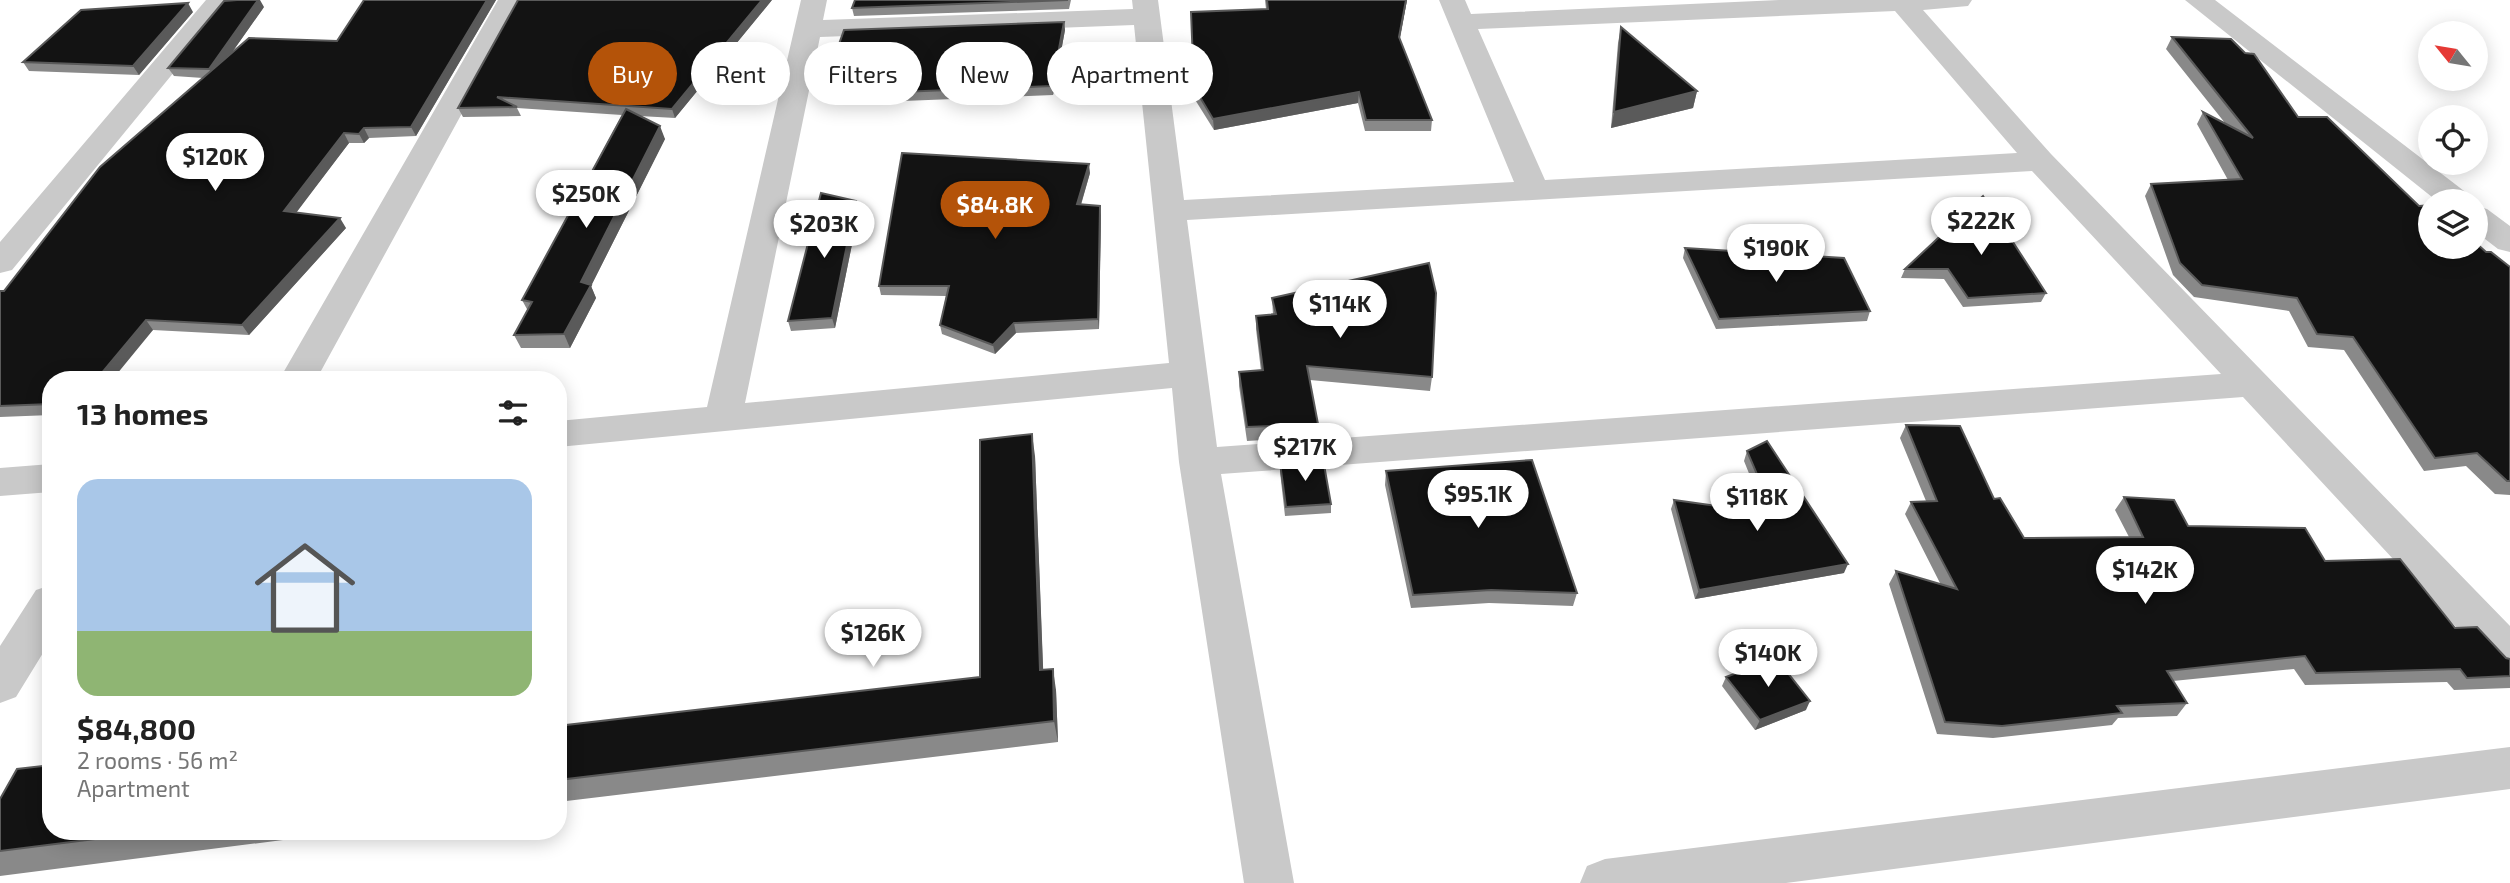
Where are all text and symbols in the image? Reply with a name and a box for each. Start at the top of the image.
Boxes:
north arrow [2418,21,2488,91]
map controls [2418,21,2488,259]
chip: Buy [588,42,677,105]
chip: Rent [691,42,790,105]
chip: Filters [804,42,922,105]
chip: New [936,42,1033,105]
chip: Apartment [1047,42,1213,105]
button: locate [2418,105,2488,175]
pin: $120K [166,134,264,193]
text: $120K [182,142,248,170]
pin: $250K [537,170,635,230]
text: $250K [552,179,620,207]
pin: $84.8K [938,182,1052,241]
button: layers [2418,189,2488,259]
text: $84.8K [957,190,1033,218]
pin: $222K [1932,198,2030,257]
pin: $203K [775,201,873,260]
text: $222K [1947,206,2015,234]
text: $203K [790,209,858,237]
pin: $190K [1727,224,1825,284]
text: $190K [1743,233,1809,261]
pin: $114K [1291,280,1389,340]
text: $114K [1309,289,1371,317]
icon: filters [494,394,532,432]
text: 13 homes [77,395,208,431]
pin: $217K [1256,424,1354,483]
text: $217K [1273,432,1337,460]
pin: $95.1K [1421,470,1535,530]
pin: $118K [1708,474,1806,533]
text: $95.1K [1444,479,1512,507]
text: $118K [1726,482,1788,510]
icon: home [242,525,368,651]
pin: $142K [2096,546,2194,606]
text: $142K [2112,555,2178,583]
pin: $126K [824,610,922,669]
text: $126K [841,618,905,646]
pin: $140K [1719,630,1817,689]
text: $140K [1734,638,1802,666]
text: $84,800 [77,710,196,746]
text: 2 rooms · 56 m² [77,746,238,774]
text: Apartment [77,774,190,802]

